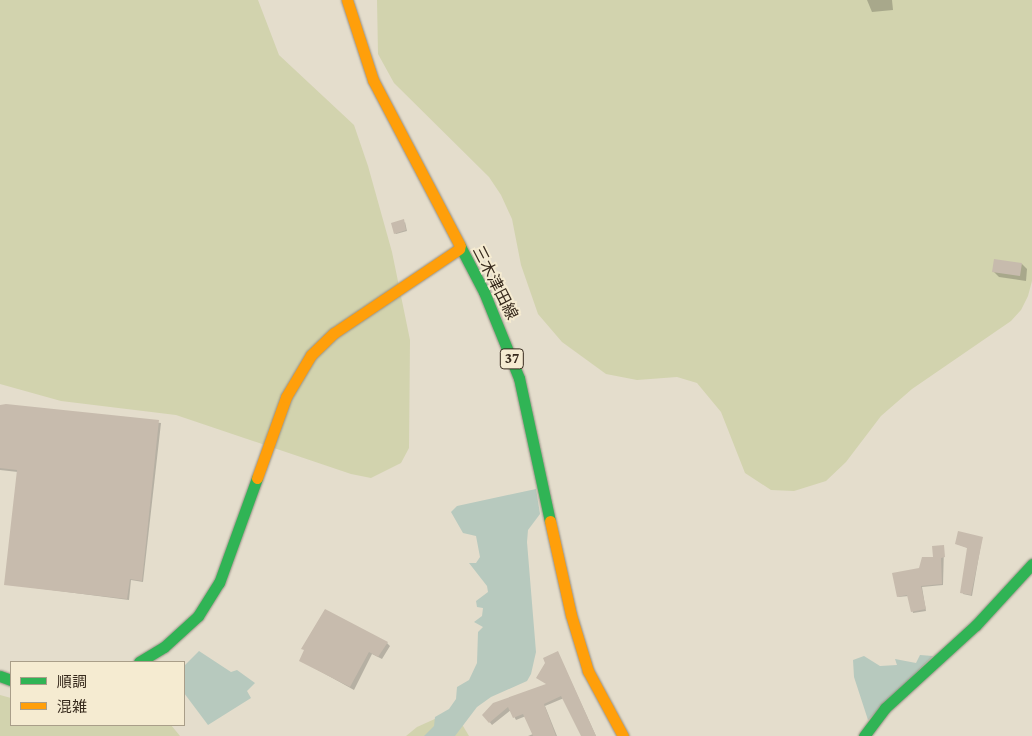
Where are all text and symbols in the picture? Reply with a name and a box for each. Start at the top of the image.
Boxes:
street label: 三木津田線 [468,243,522,323]
road number: 37 [500,346,524,372]
legend [10,661,185,726]
text: 順調 [57,674,87,690]
text: 混雑 [57,699,87,715]

